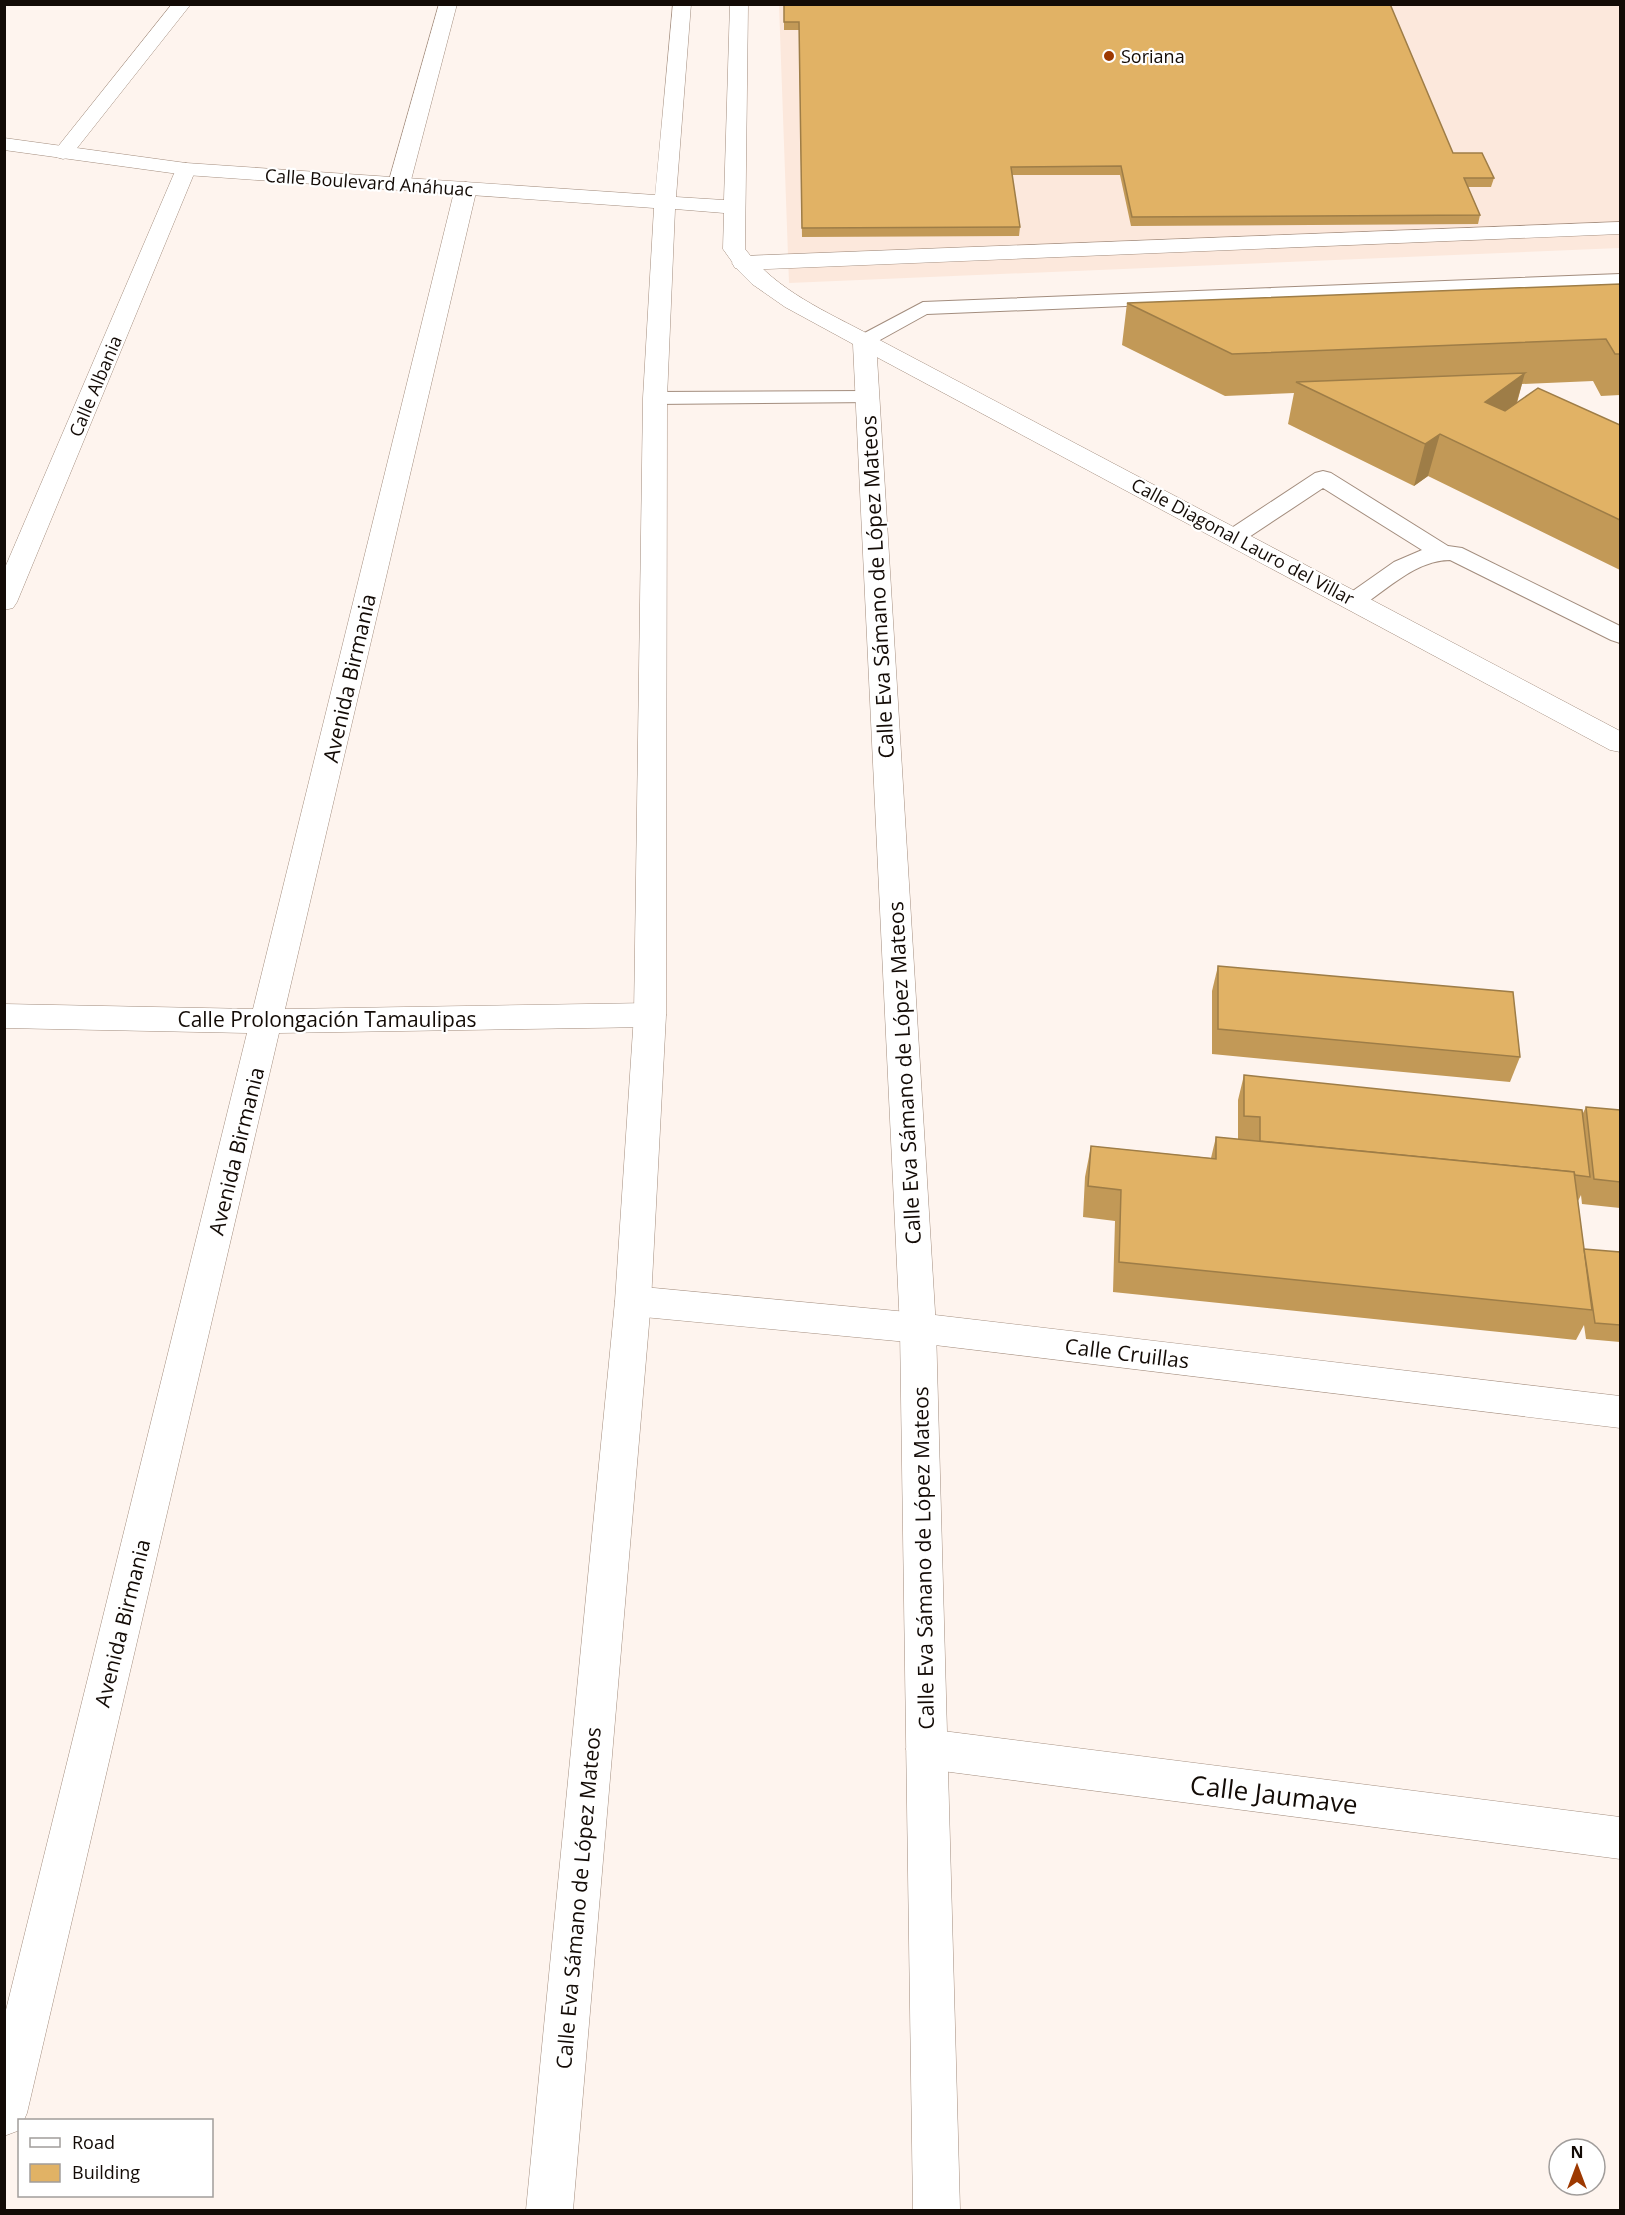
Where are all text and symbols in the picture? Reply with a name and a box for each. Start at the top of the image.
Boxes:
place label: Soriana [1121,44,1185,68]
marker: Soriana [1102,49,1116,63]
street label: Calle Boulevard Anáhuac [264,163,474,201]
street label: Calle Albania [63,332,127,440]
street label: Calle Eva Sámano de López Mateos [854,415,900,759]
street label: Calle Diagonal Lauro del Villar [1127,472,1359,610]
street label: Avenida Birmania [316,591,382,765]
street label: Calle Eva Sámano de López Mateos [881,901,927,1245]
street label: Calle Prolongación Tamaulipas [177,1005,477,1033]
street label: Avenida Birmania [202,1064,270,1238]
street label: Calle Cruillas [1063,1331,1191,1375]
street label: Calle Eva Sámano de López Mateos [906,1386,940,1730]
street label: Avenida Birmania [88,1536,156,1710]
street label: Calle Eva Sámano de López Mateos [549,1726,607,2070]
street label: Calle Jaumave [1188,1766,1360,1822]
legend [18,2119,213,2197]
text: Road [72,2130,115,2154]
north arrow [1547,2137,1607,2197]
text: N [1570,2141,1584,2163]
text: Building [72,2160,140,2184]

